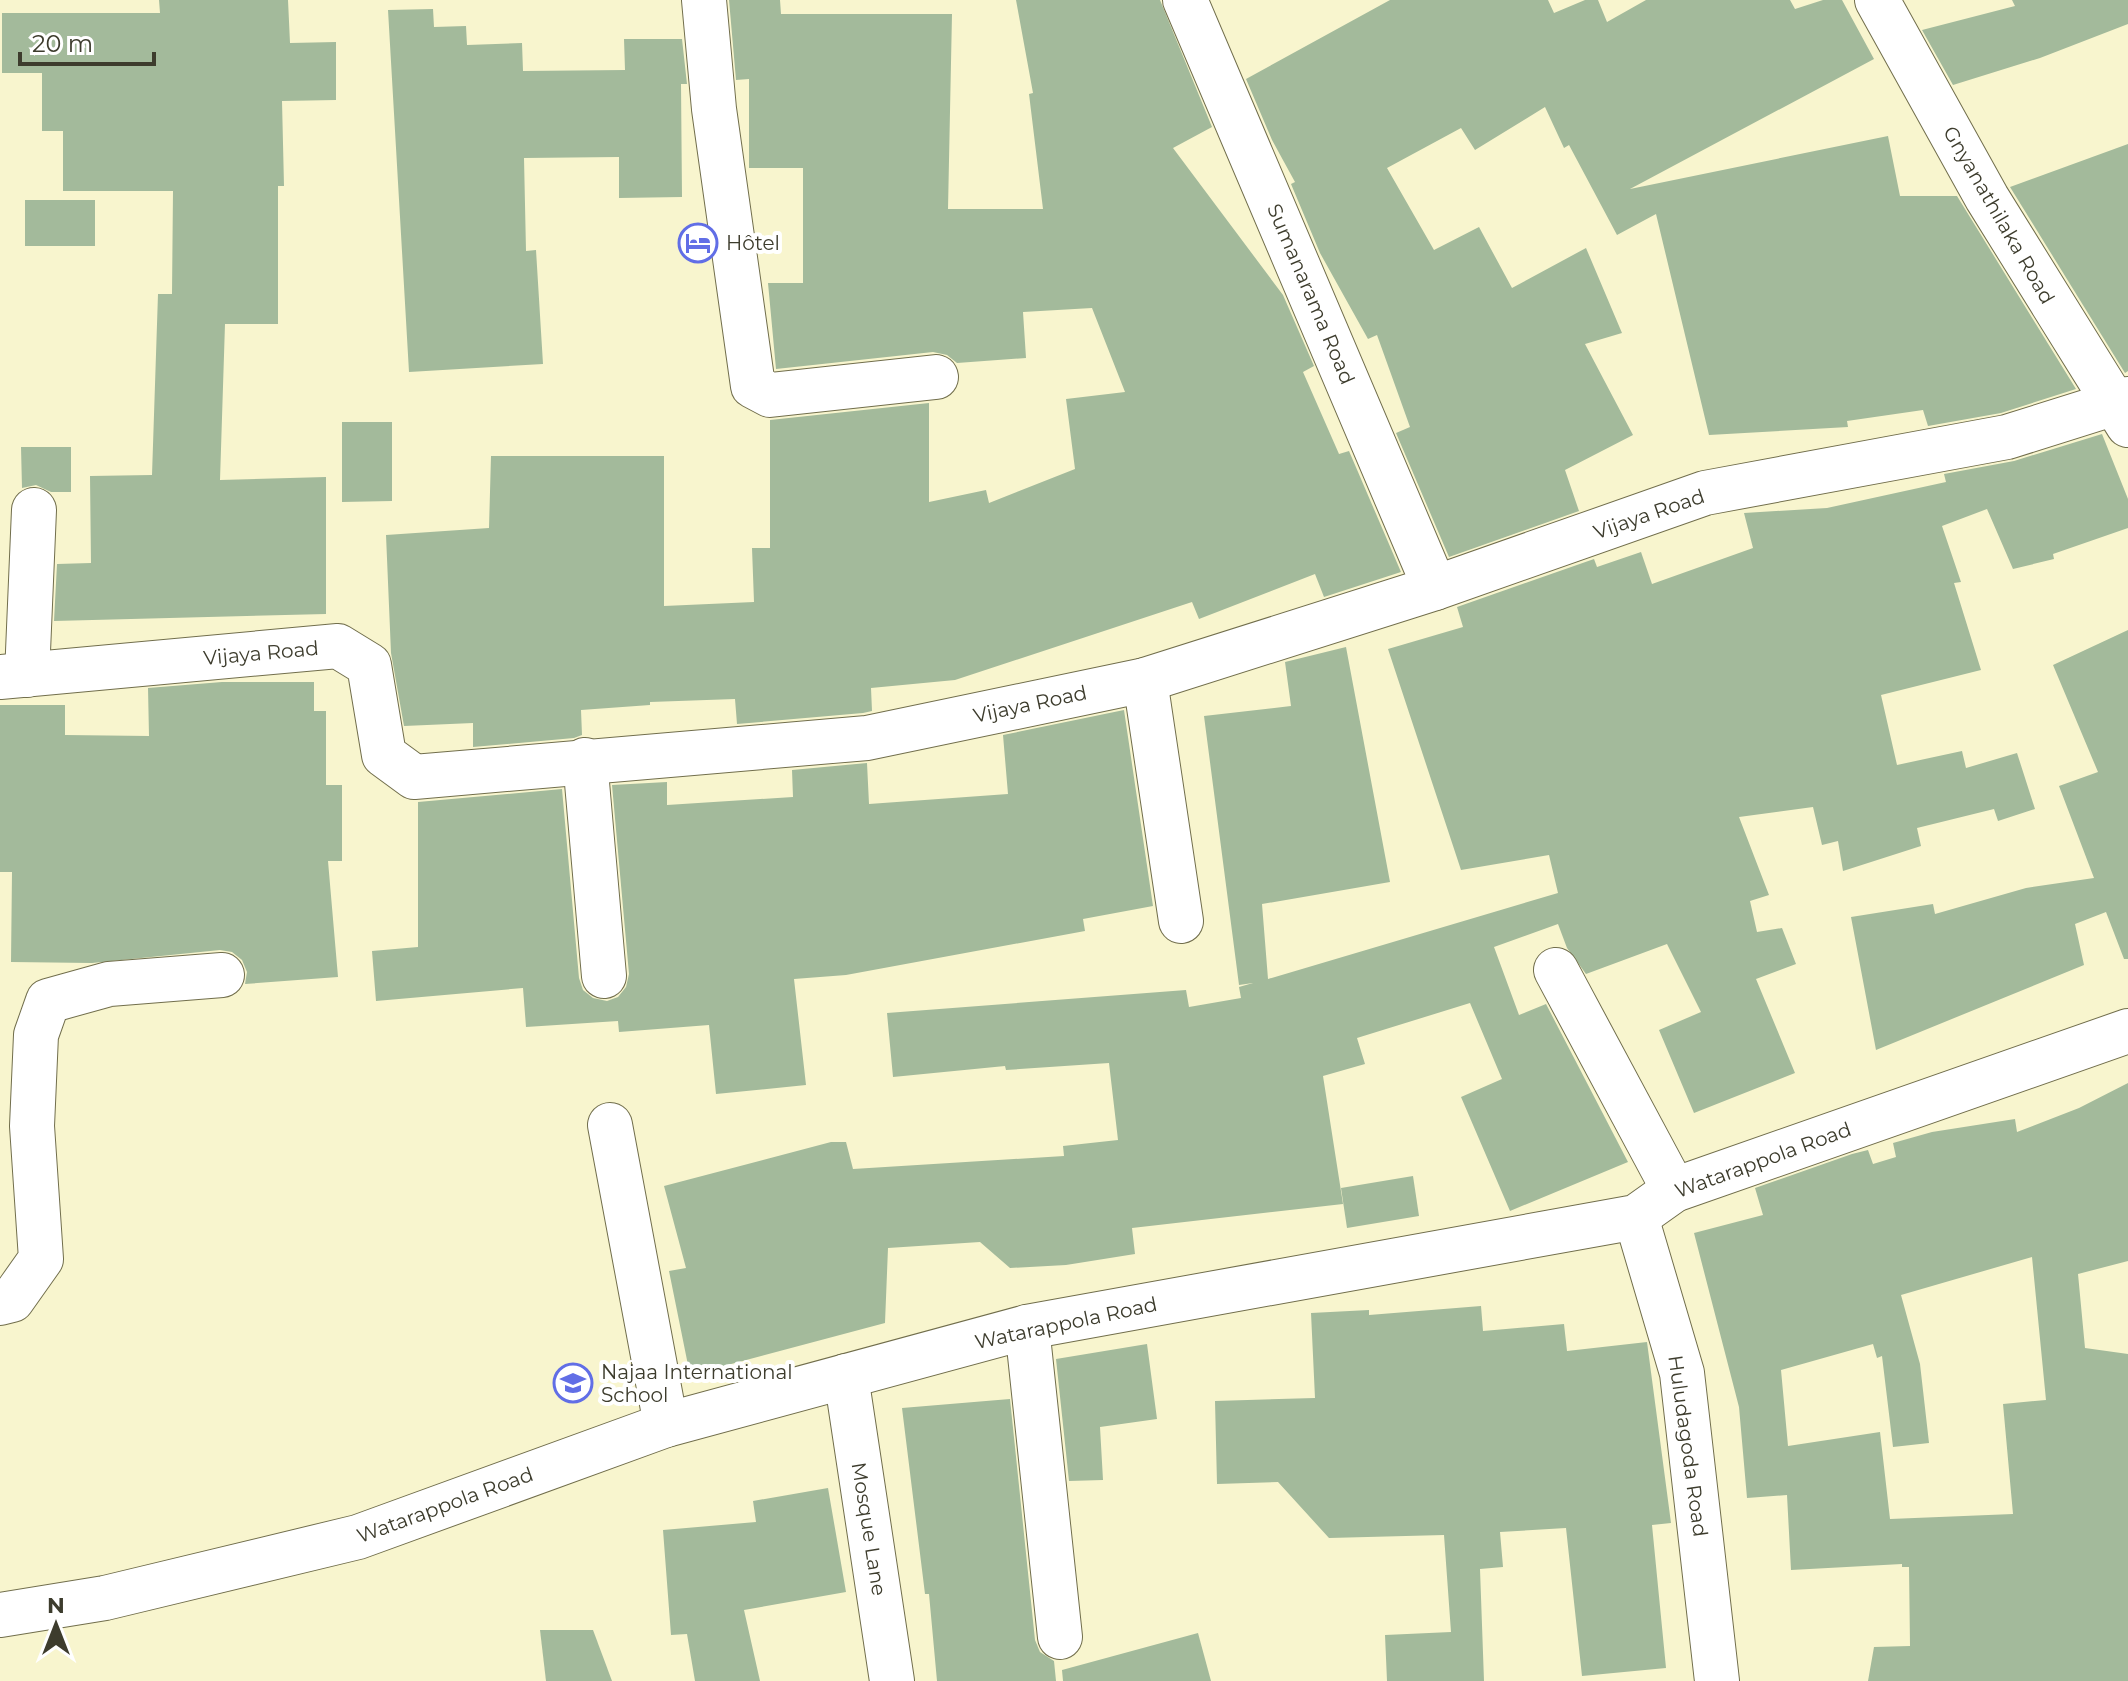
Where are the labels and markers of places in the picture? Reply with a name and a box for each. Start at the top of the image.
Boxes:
hotel icon: Hôtel [677,222,719,264]
place label: Hôtel [726,231,780,255]
place label: Najaa International School [601,1360,793,1407]
school or university icon: Najaa International School [552,1362,594,1404]

